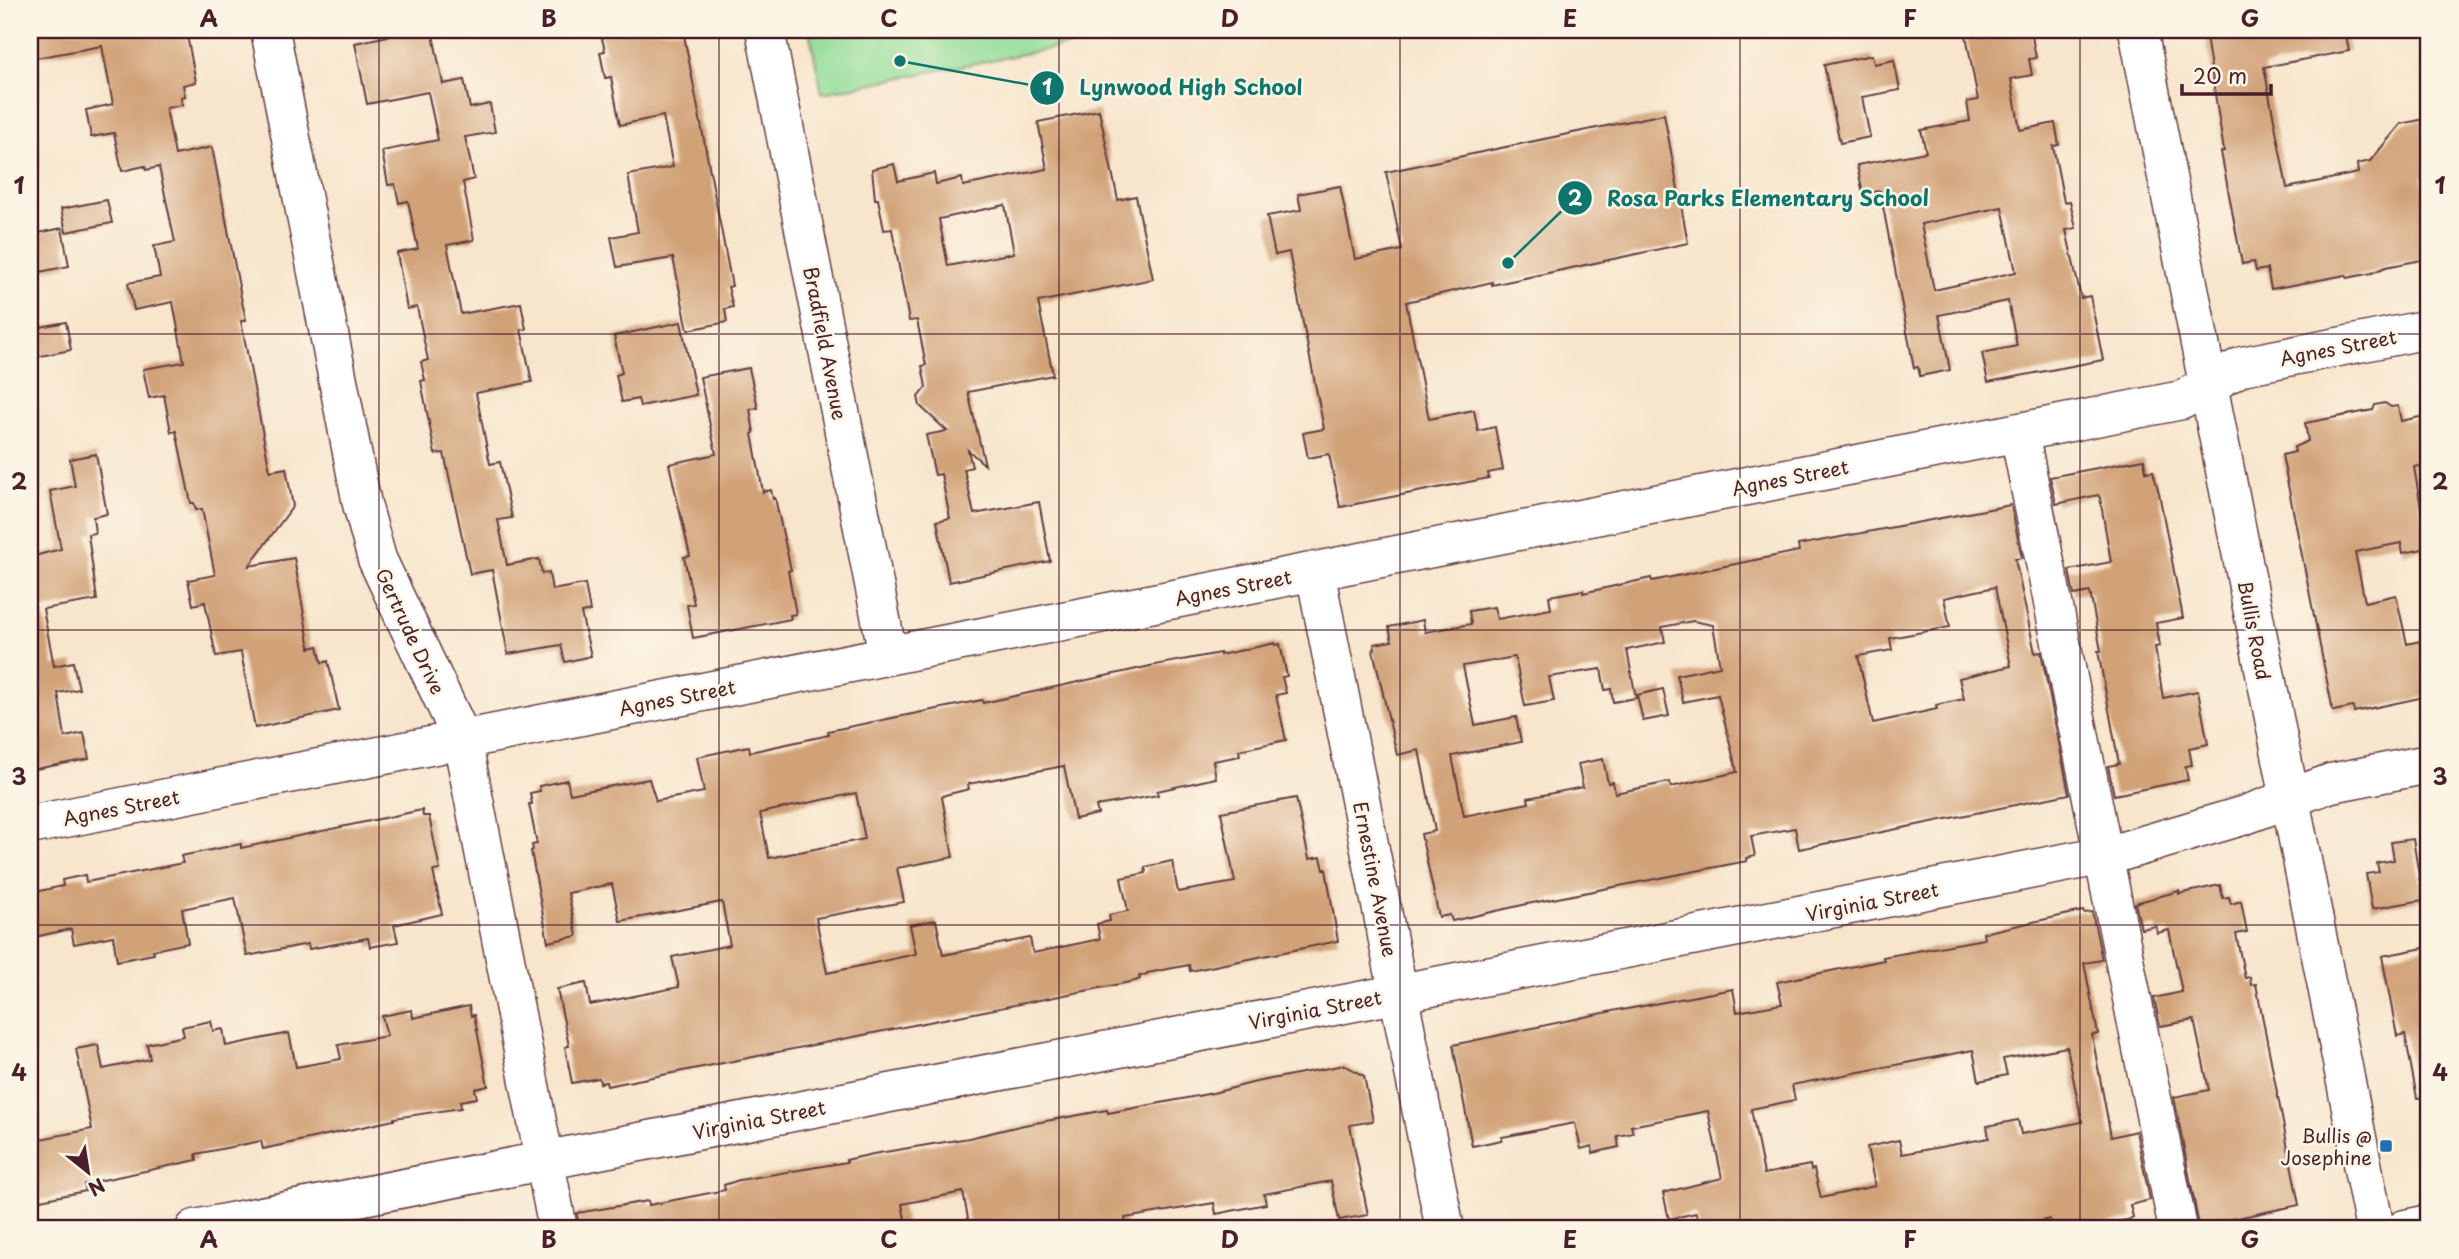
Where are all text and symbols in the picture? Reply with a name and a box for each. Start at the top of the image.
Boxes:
text: A [200,0,218,35]
text: B [541,0,557,35]
text: C [880,0,898,35]
text: D [1221,0,1239,35]
text: E [1563,0,1577,35]
text: F [1903,0,1917,35]
text: G [2241,0,2259,35]
scale bar [2182,52,2272,96]
text: 20 m [2193,59,2247,91]
callout: Lynwood High School [1030,67,1317,109]
text: 1 [1042,70,1052,102]
text: Lynwood High School [1080,70,1303,102]
text: 1 [14,167,25,202]
text: 1 [2435,167,2446,202]
callout: Rosa Parks Elementary School [1557,177,1943,219]
text: 2 [1568,181,1583,213]
text: Rosa Parks Elementary School [1607,181,1929,213]
street label: Bradfield Avenue [797,264,855,422]
street label: Agnes Street [2277,322,2399,372]
street label: Agnes Street [1729,452,1851,502]
text: 2 [11,463,27,498]
text: 2 [2432,463,2448,498]
street label: Agnes Street [1172,562,1294,612]
street label: Gertrude Drive [369,563,453,699]
street label: Bullis Road [2232,578,2278,682]
street label: Agnes Street [616,672,738,722]
text: 3 [11,758,27,793]
text: 3 [2432,758,2448,793]
street label: Agnes Street [60,782,182,832]
street label: Ernestine Avenue [1347,799,1405,959]
street label: Virginia Street [1803,874,1941,928]
street label: Virginia Street [1246,982,1384,1036]
text: 4 [11,1054,27,1089]
text: 4 [2432,1054,2448,1089]
street label: Virginia Street [690,1092,828,1146]
place label: Bullis @ Josephine [2281,1121,2372,1171]
north arrow [52,1136,122,1206]
marker: Bullis @ Josephine [2378,1138,2394,1154]
text: N [83,1172,111,1203]
text: A [200,1221,218,1256]
text: B [541,1221,557,1256]
text: C [880,1221,898,1256]
text: D [1221,1221,1239,1256]
text: E [1563,1221,1577,1256]
text: F [1903,1221,1917,1256]
text: G [2241,1221,2259,1256]

